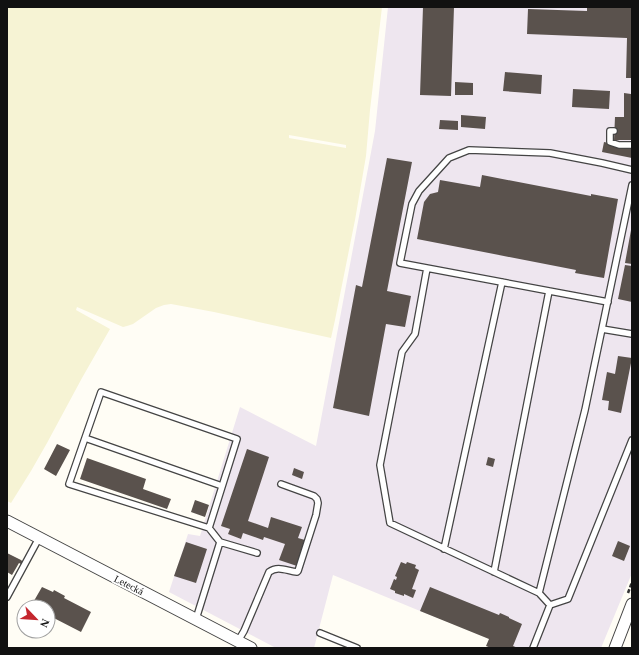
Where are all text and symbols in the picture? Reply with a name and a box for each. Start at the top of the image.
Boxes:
street label: Letecká [112,573,146,597]
north arrow [16,599,56,639]
text: N [38,617,52,629]

